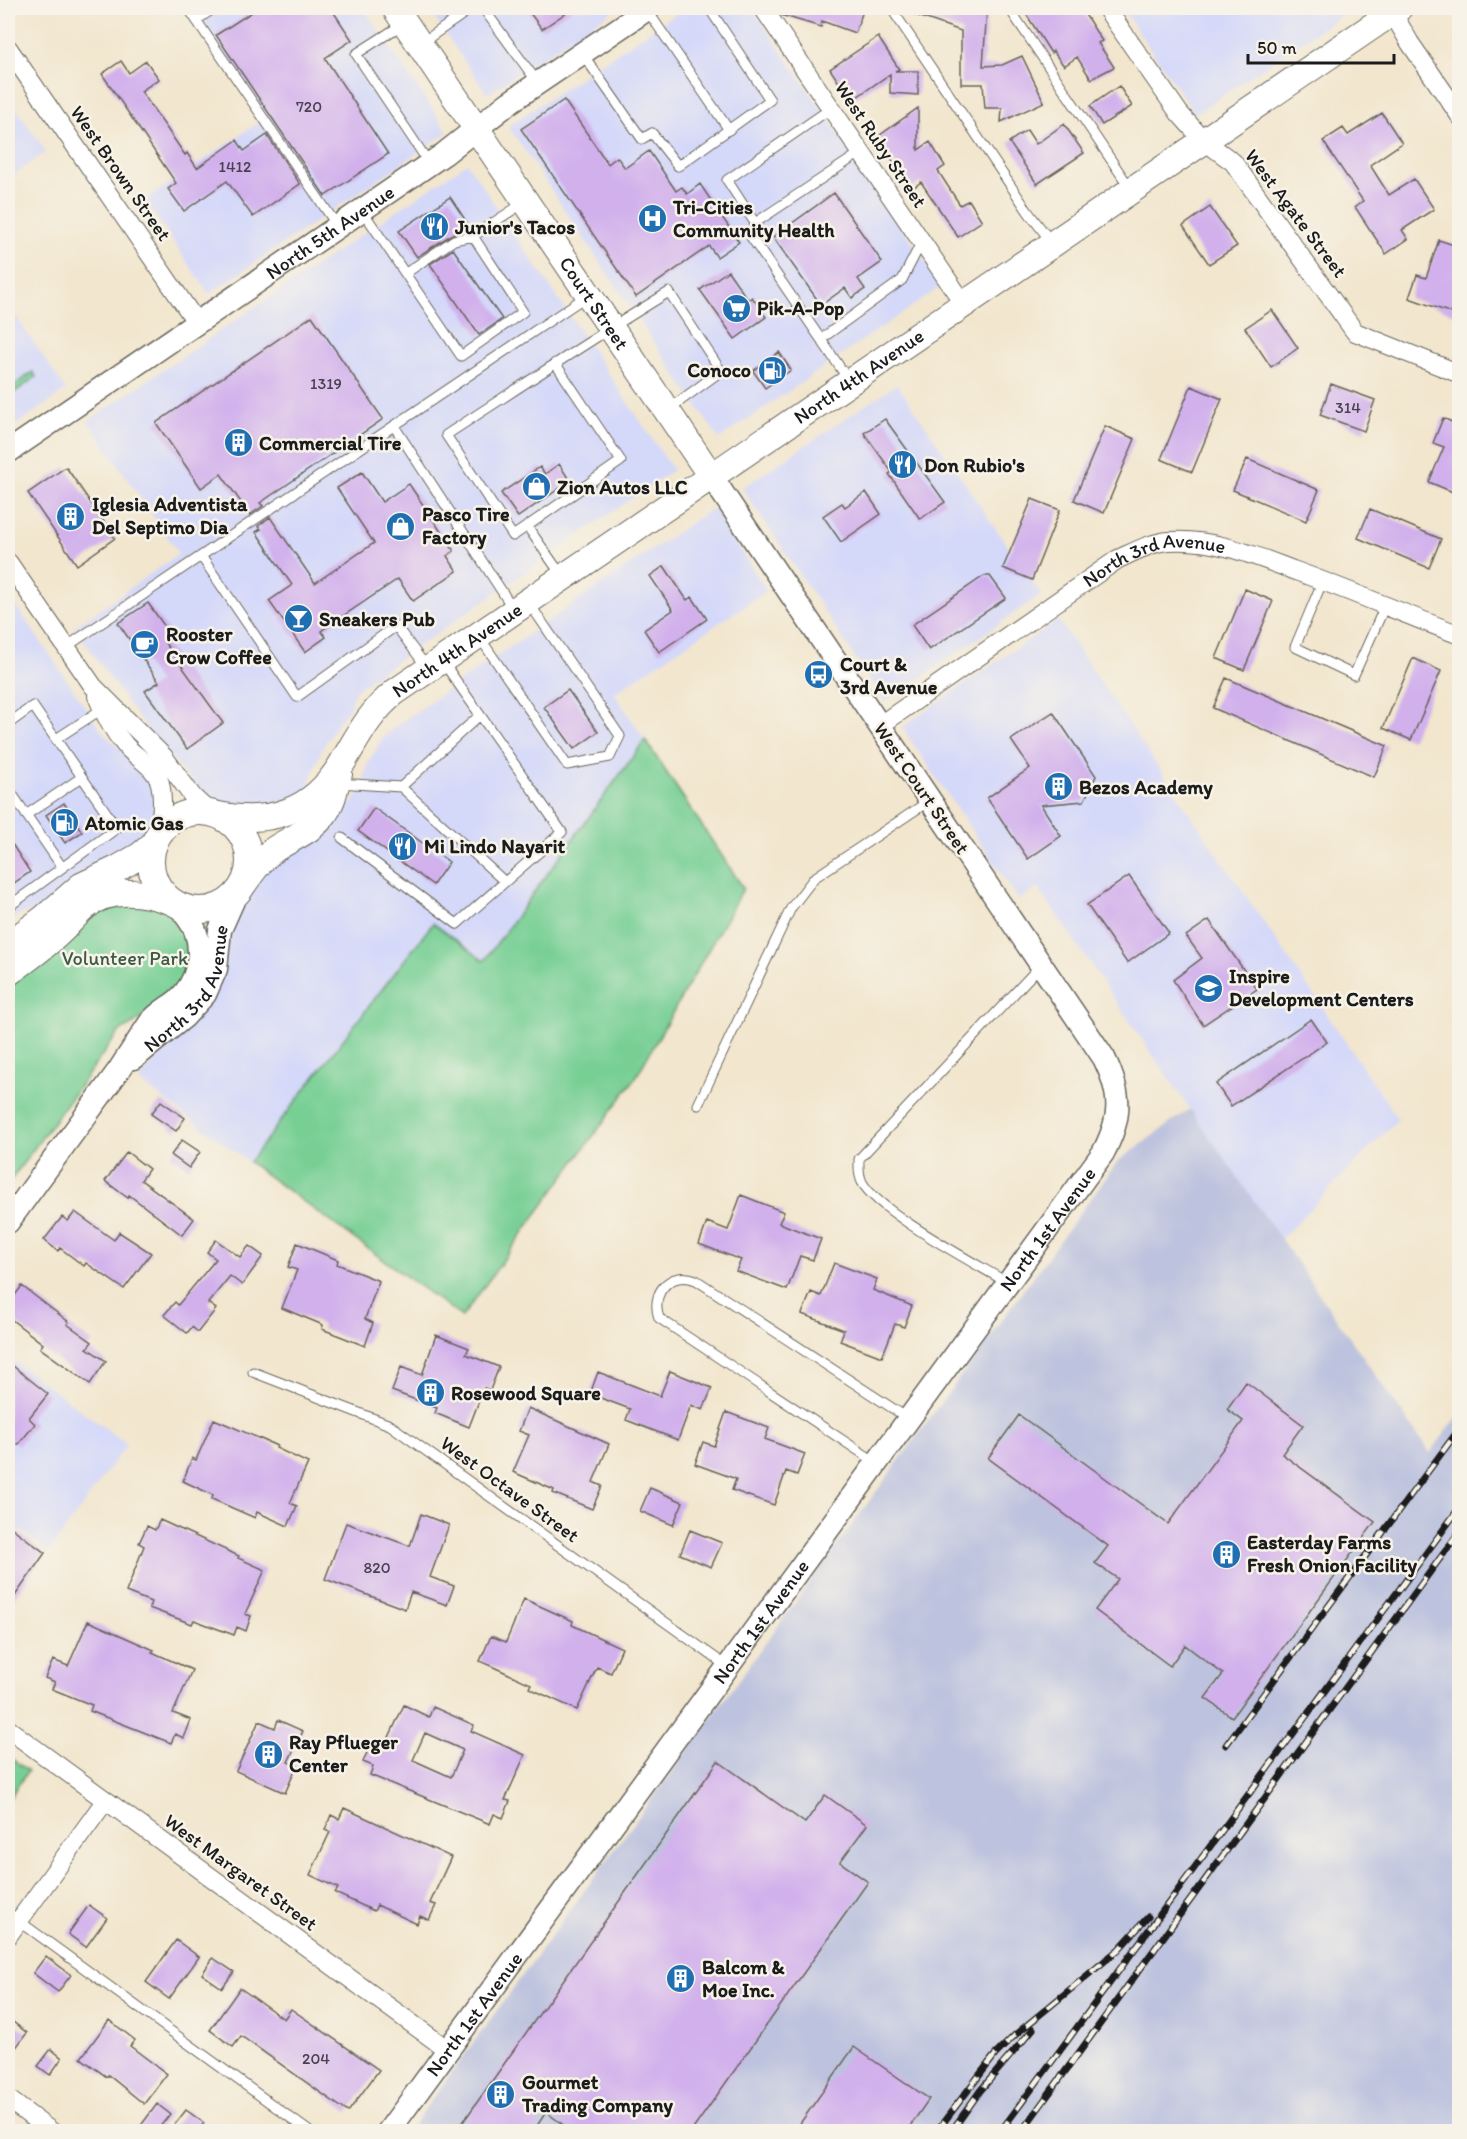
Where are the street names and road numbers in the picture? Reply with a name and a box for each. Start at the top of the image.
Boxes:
street label: West Ruby Street [830,76,932,212]
street label: West Brown Street [65,101,177,246]
street label: West Agate Street [1240,144,1352,282]
street label: North 5th Avenue [261,180,399,284]
street label: Court Street [554,252,634,355]
street label: North 4th Avenue [789,323,928,429]
street label: North 3rd Avenue [1078,529,1228,592]
street label: North 4th Avenue [387,597,527,703]
street label: West Court Street [869,717,975,859]
street label: North 3rd Avenue [139,920,233,1057]
street label: North 1st Avenue [994,1162,1101,1296]
street label: West Octave Street [436,1431,584,1548]
street label: North 1st Avenue [707,1555,814,1688]
street label: West Margaret Street [160,1808,322,1936]
street label: North 1st Avenue [421,1947,527,2081]

